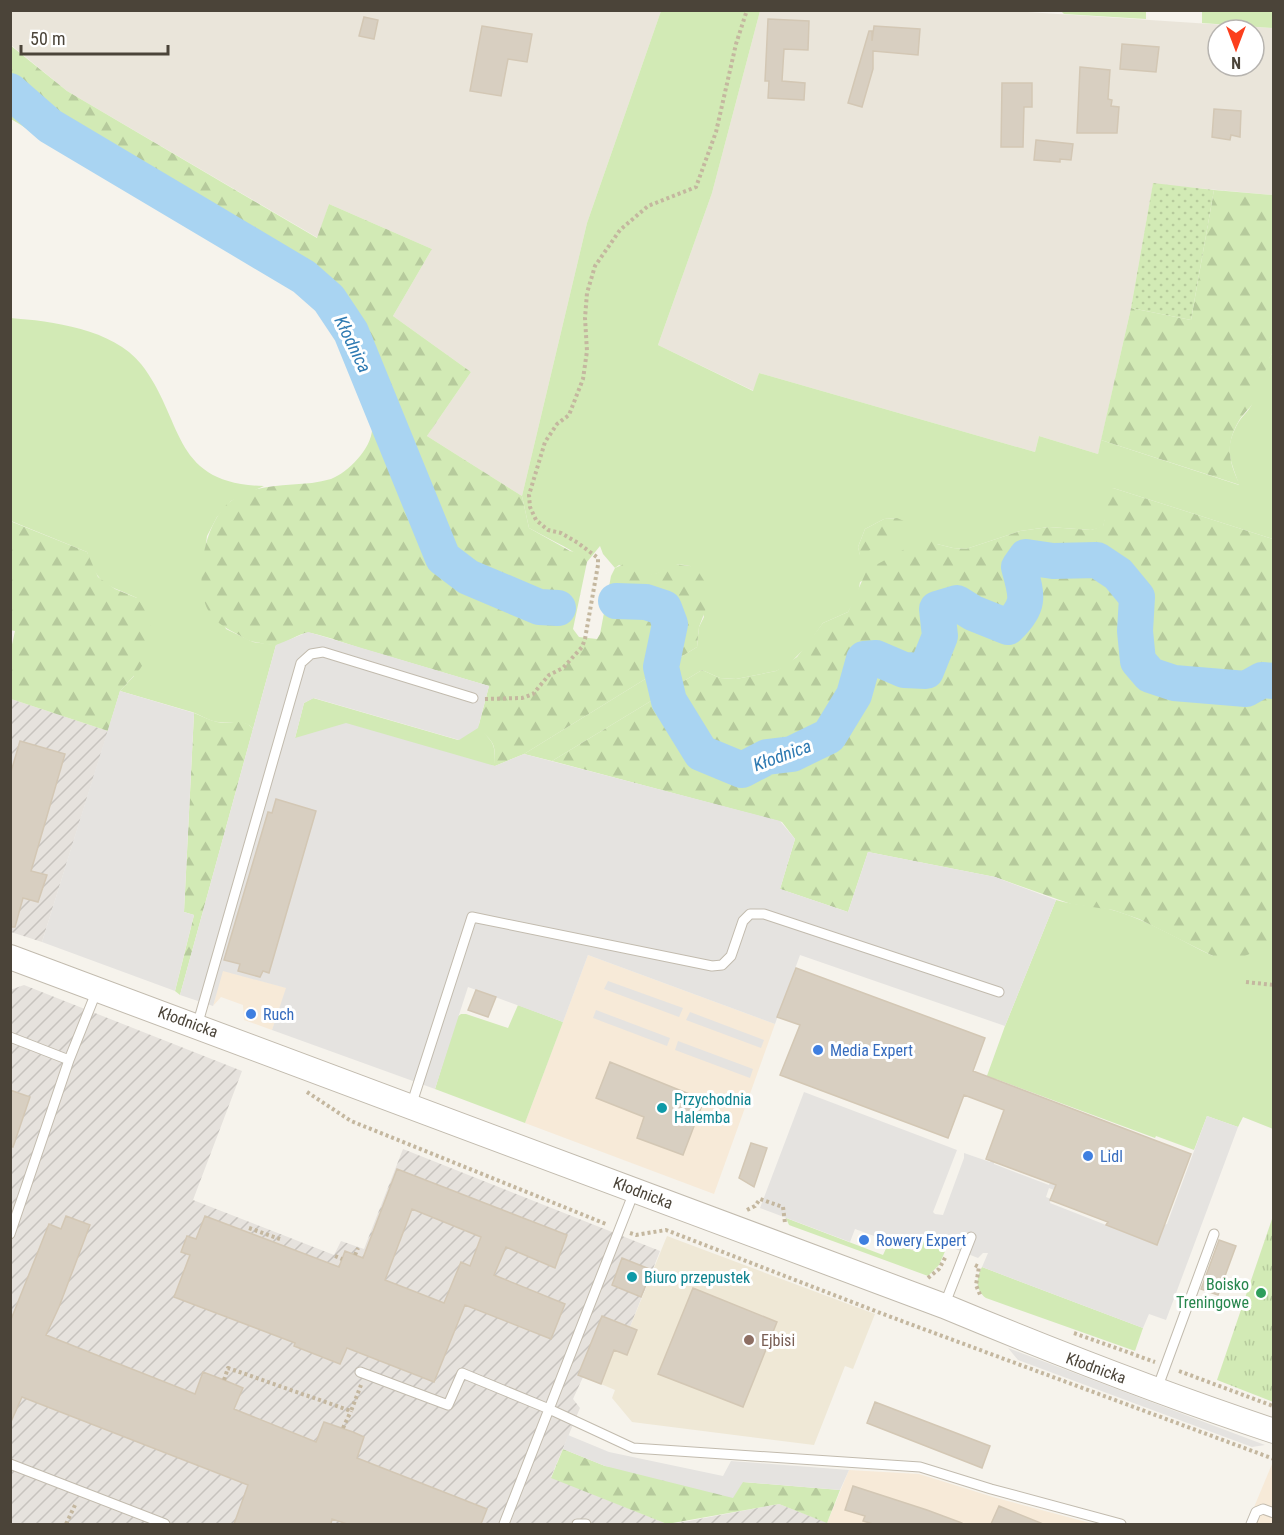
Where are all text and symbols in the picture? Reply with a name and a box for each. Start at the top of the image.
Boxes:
scale bar [21,18,168,56]
north arrow [1206,18,1266,78]
text: 50 m [30,28,65,49]
text: N [1231,53,1241,72]
water label: Kłodnica [330,312,376,376]
water label: Kłodnica [750,735,814,775]
street label: Kłodnicka [155,1002,221,1042]
place label: Ruch [263,1005,294,1024]
marker: Ruch [244,1007,258,1021]
place label: Media Expert [830,1041,913,1060]
marker: Media Expert [811,1043,825,1057]
place label: Przychodnia Halemba [674,1090,752,1127]
marker: Przychodnia Halemba [655,1101,669,1115]
place label: Lidl [1100,1147,1123,1166]
marker: Lidl [1081,1149,1095,1163]
street label: Kłodnicka [610,1173,676,1213]
place label: Rowery Expert [876,1231,966,1250]
marker: Rowery Expert [857,1233,871,1247]
place label: Biuro przepustek [644,1268,751,1287]
marker: Biuro przepustek [625,1270,639,1284]
place label: Boisko Treningowe [1176,1275,1249,1312]
marker: Boisko Treningowe [1254,1286,1268,1300]
place label: Ejbisi [761,1331,795,1350]
marker: Ejbisi [742,1333,756,1347]
street label: Kłodnicka [1063,1348,1129,1388]

